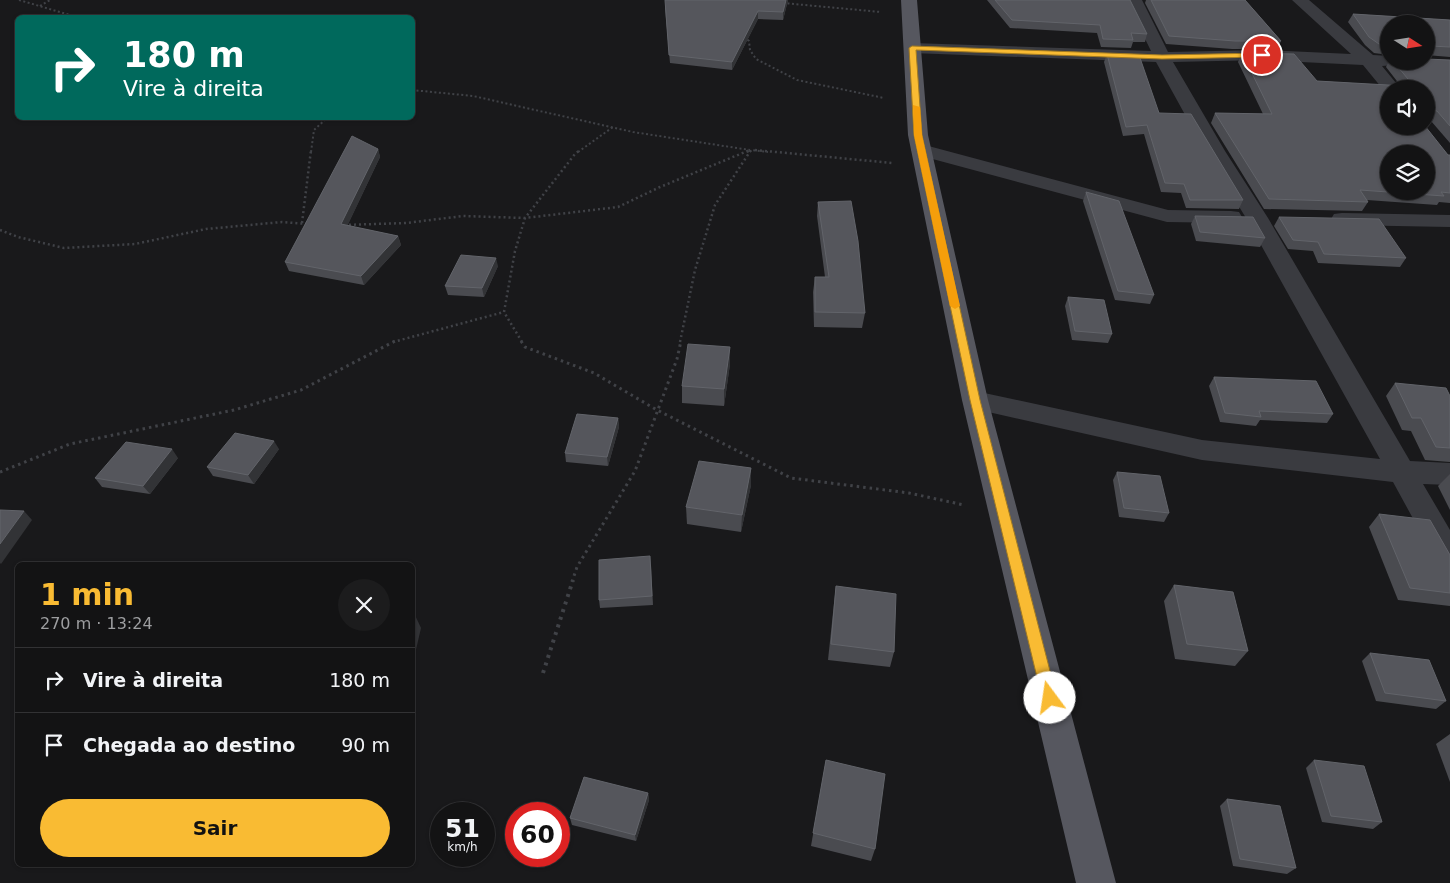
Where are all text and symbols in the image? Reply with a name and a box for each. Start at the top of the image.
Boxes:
north arrow [1380,15,1435,70]
map controls [1380,15,1435,200]
pin [1241,34,1283,76]
icon: right [40,35,105,100]
text: 180 m [123,35,245,75]
icon: arrive [1248,41,1276,69]
text: Vire à direita [123,76,264,101]
button: sound [1380,80,1435,135]
button: layers [1380,145,1435,200]
text: 1 min [40,577,134,612]
button: close [338,579,390,631]
text: 270 m · 13:24 [40,614,153,633]
icon: right [40,666,68,694]
text: Vire à direita [83,669,223,691]
text: 180 m [329,669,390,691]
position arrow [1023,671,1075,723]
icon: arrive [40,731,68,759]
text: Chegada ao destino [83,734,295,756]
text: 90 m [341,734,390,756]
button: Sair [40,799,390,857]
speed limit sign: 60 [505,802,570,867]
text: 51 [445,814,480,843]
text: km/h [447,840,478,854]

